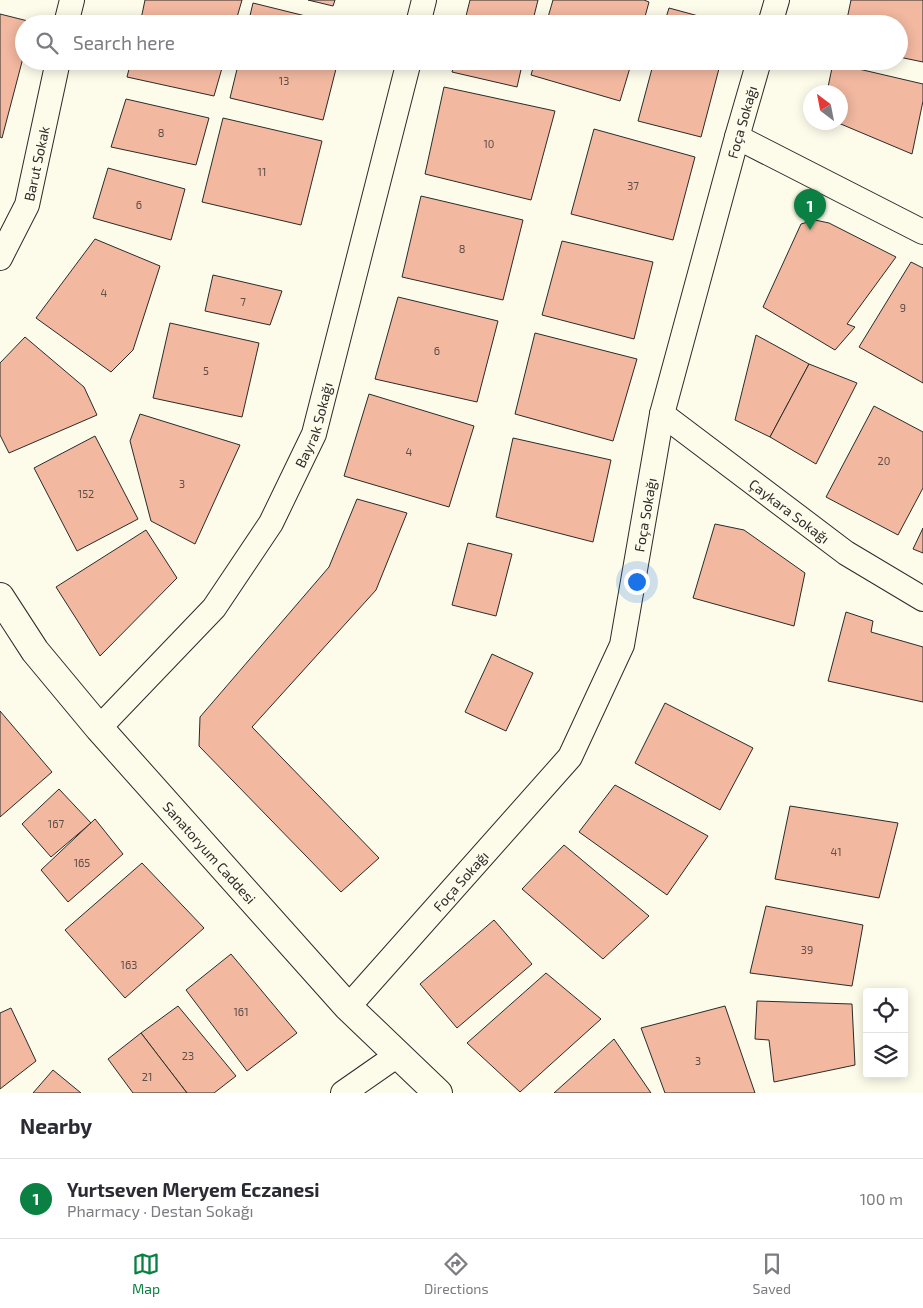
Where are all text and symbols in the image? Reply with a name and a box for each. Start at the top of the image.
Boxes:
search box [15,15,908,70]
icon: search [33,29,61,57]
text: Search here [73,31,175,54]
house number: 13 [279,74,289,87]
street label: Foça Sokağı [723,84,760,160]
north arrow [803,85,848,130]
street label: Barut Sokak [20,124,52,202]
house number: 8 [158,126,164,139]
house number: 10 [483,137,495,150]
house number: 11 [258,165,266,178]
house number: 37 [627,179,639,192]
pin: 1 [794,189,826,230]
house number: 6 [136,198,142,211]
house number: 8 [459,242,465,255]
house number: 4 [101,286,108,299]
house number: 7 [240,295,246,308]
house number: 9 [900,301,906,314]
house number: 6 [434,344,440,357]
house number: 5 [203,364,209,377]
street label: Bayrak Sokağı [291,380,335,470]
house number: 4 [406,445,413,458]
house number: 20 [878,454,890,467]
street label: Çaykara Sokağı [746,475,833,546]
street label: Foça Sokağı [630,476,659,553]
house number: 3 [179,477,185,490]
house number: 152 [78,487,94,500]
your location [624,569,650,595]
street label: Sanatoryum Caddesi [160,798,260,907]
house number: 167 [48,817,65,830]
house number: 41 [830,845,842,858]
street label: Foça Sokağı [429,847,491,914]
house number: 165 [74,856,90,869]
house number: 39 [801,943,813,956]
house number: 163 [121,958,137,971]
map controls [863,988,908,1078]
button: locate [863,988,908,1033]
house number: 161 [233,1005,249,1018]
button: layers [863,1033,908,1078]
house number: 23 [182,1049,194,1062]
house number: 3 [695,1054,701,1067]
house number: 21 [142,1070,152,1083]
text: Nearby [20,1113,92,1138]
text: Yurtseven Meryem Eczanesi [67,1178,320,1201]
text: 1 [33,1189,39,1208]
text: 100 m [860,1189,903,1208]
text: Pharmacy · Destan Sokağı [67,1201,254,1220]
tab: Map [132,1250,160,1297]
tab: Directions [424,1250,489,1297]
tab: Saved [753,1250,791,1297]

